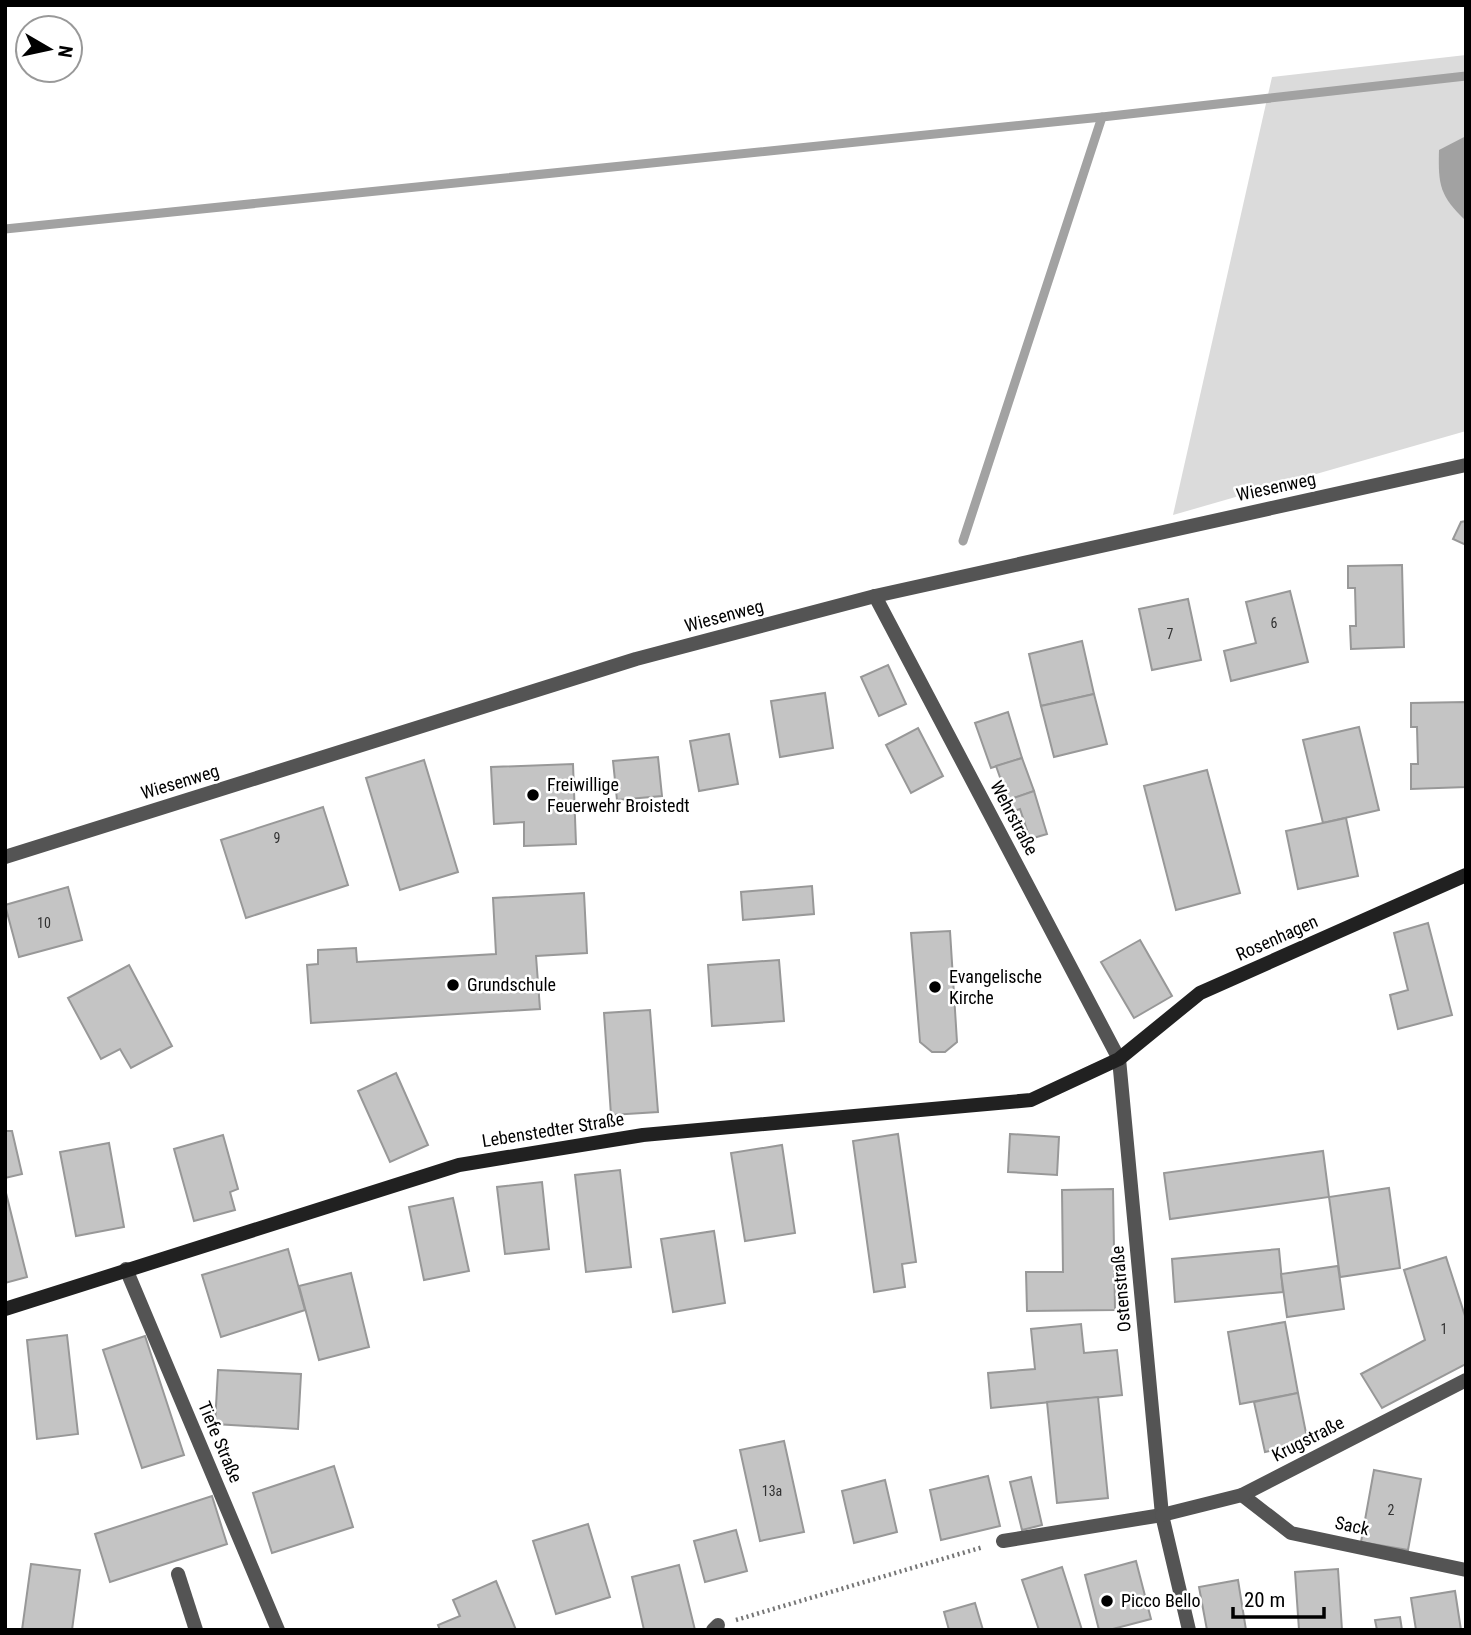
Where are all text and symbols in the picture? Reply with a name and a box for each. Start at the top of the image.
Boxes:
north arrow [14,14,84,84]
text: N [53,44,78,59]
street label: Wiesenweg [1234,468,1318,505]
street label: Wiesenweg [682,595,766,636]
house number: 6 [1271,615,1278,631]
house number: 7 [1167,626,1174,642]
street label: Wiesenweg [138,760,221,803]
place label: Freiwillige Feuerwehr Broistedt [547,774,690,816]
street label: Wehrstraße [986,777,1043,859]
marker: Freiwillige Feuerwehr Broistedt [525,787,541,803]
house number: 9 [274,830,280,846]
street label: Rosenhagen [1233,910,1321,965]
house number: 10 [37,915,51,931]
place label: Evangelische Kirche [949,966,1042,1008]
place label: Grundschule [467,974,556,995]
marker: Grundschule [445,977,461,993]
marker: Evangelische Kirche [927,979,943,995]
street label: Lebenstedter Straße [480,1108,625,1151]
street label: Ostenstraße [1106,1245,1135,1333]
house number: 1 [1441,1321,1447,1337]
street label: Tiefe Straße [194,1398,247,1486]
street label: Krugstraße [1268,1411,1347,1466]
house number: 13a [762,1483,782,1499]
house number: 2 [1388,1502,1395,1518]
street label: Sack [1333,1512,1371,1539]
scale bar [1233,1576,1324,1620]
text: 20 m [1244,1588,1285,1612]
place label: Picco Bello [1121,1590,1200,1611]
marker: Picco Bello [1099,1593,1115,1609]

